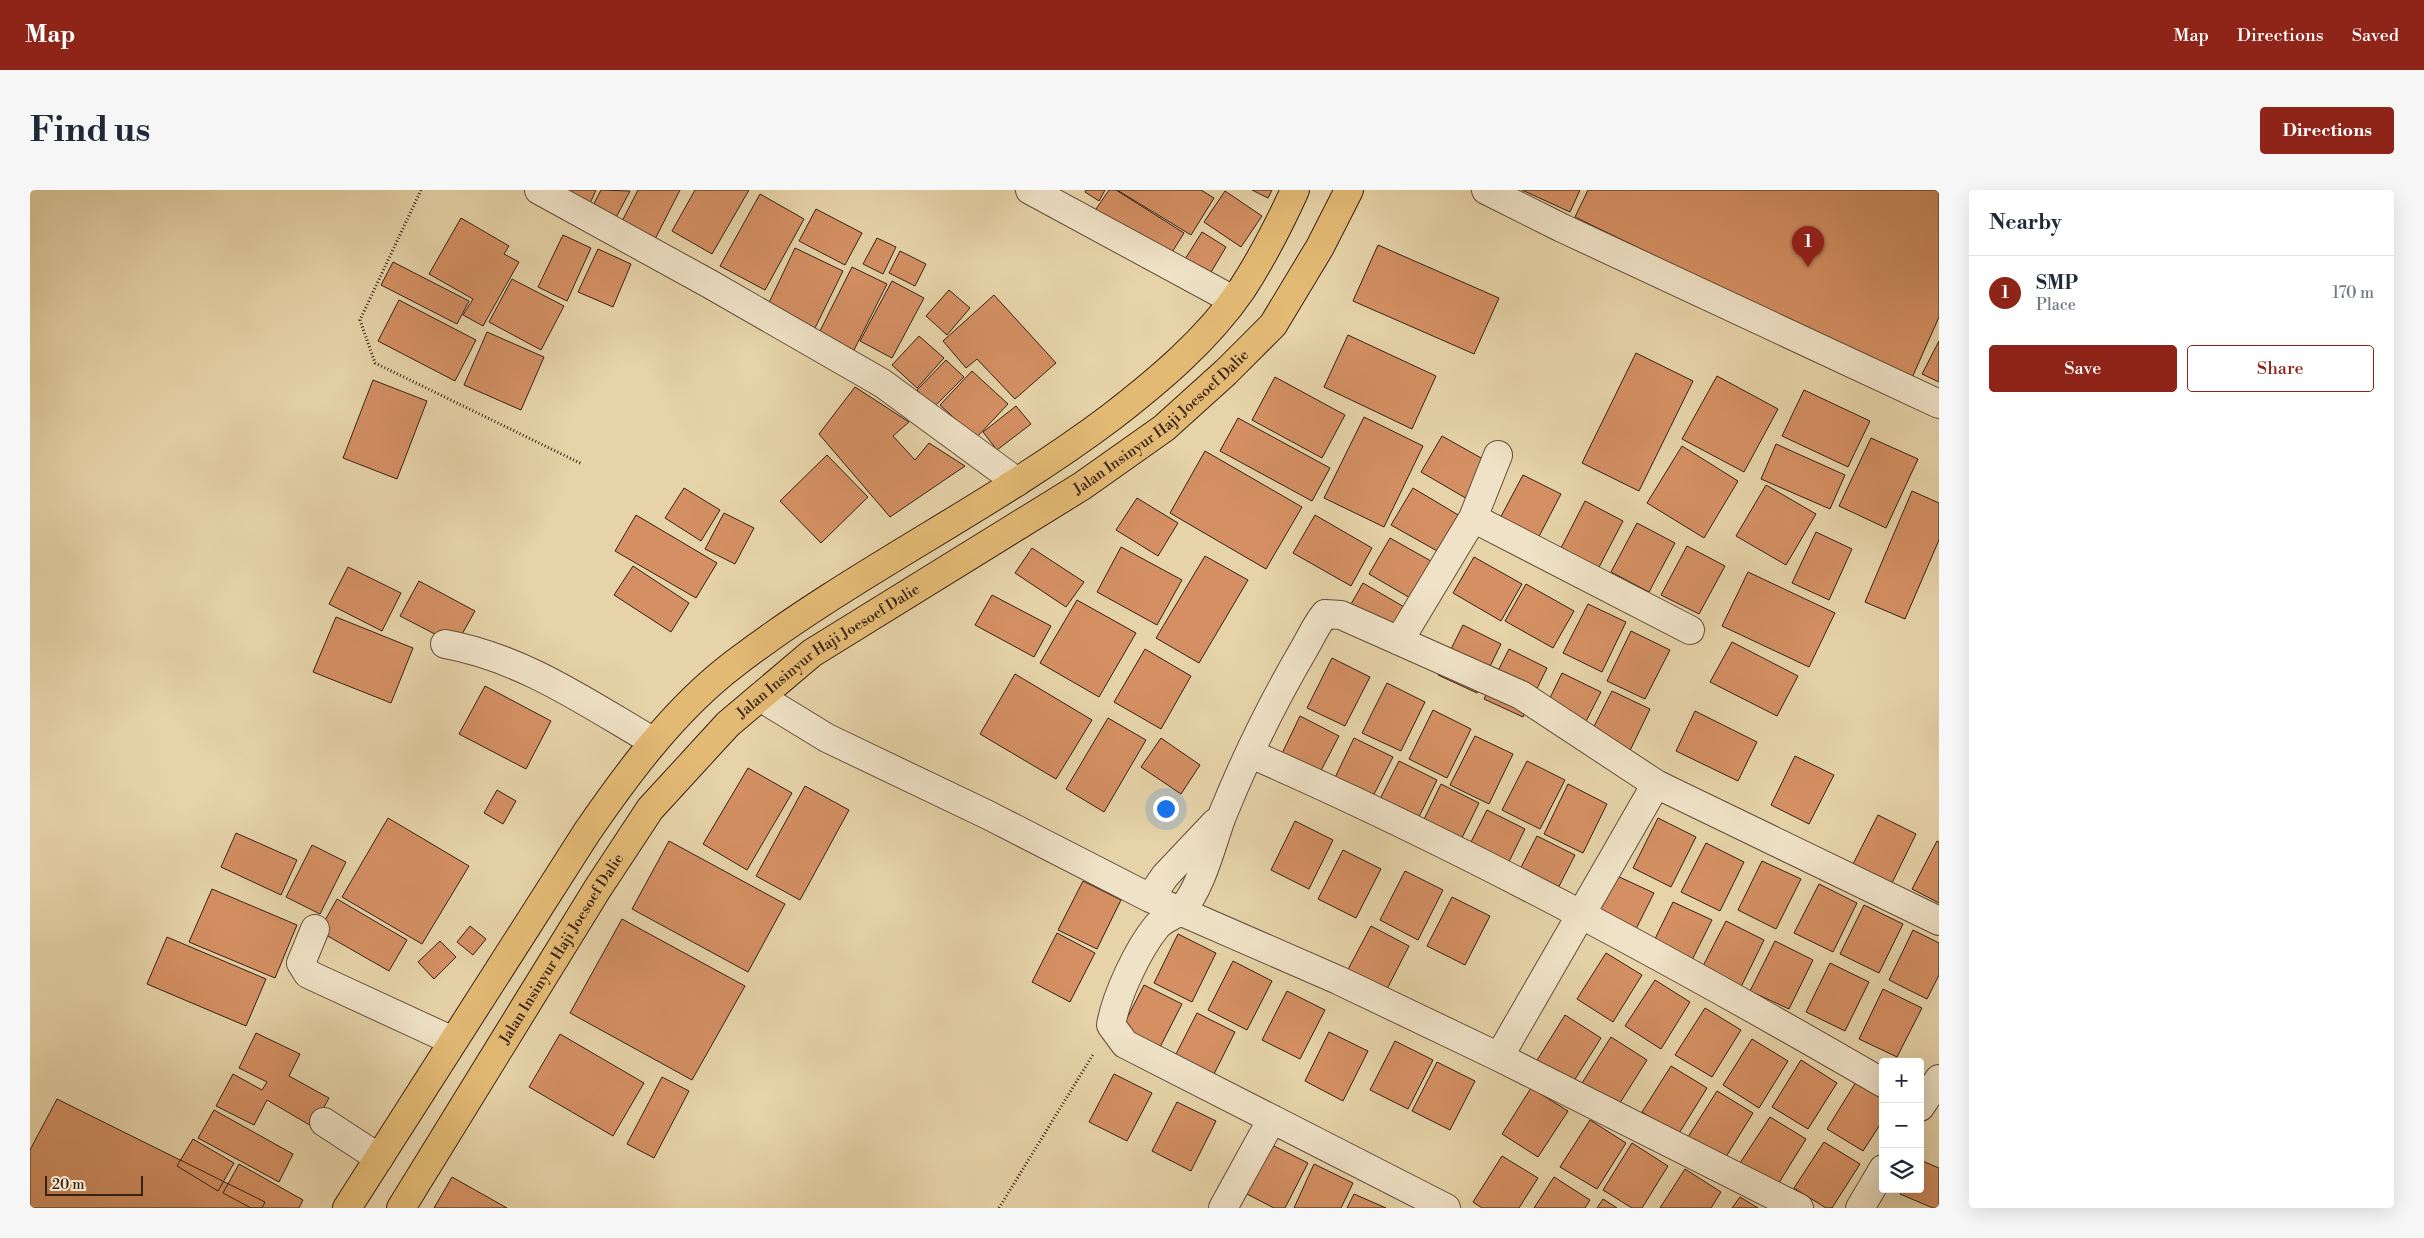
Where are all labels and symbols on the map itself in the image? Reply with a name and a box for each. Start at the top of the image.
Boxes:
pin: 1 [1792,226,1824,267]
street label: Jalan Insinyur Haji Joesoef Dalie [1069,346,1253,500]
street label: Jalan Insinyur Haji Joesoef Dalie [732,580,923,723]
your location [1153,796,1179,822]
street label: Jalan Insinyur Haji Joesoef Dalie [495,850,628,1048]
scale bar [45,1173,142,1196]

